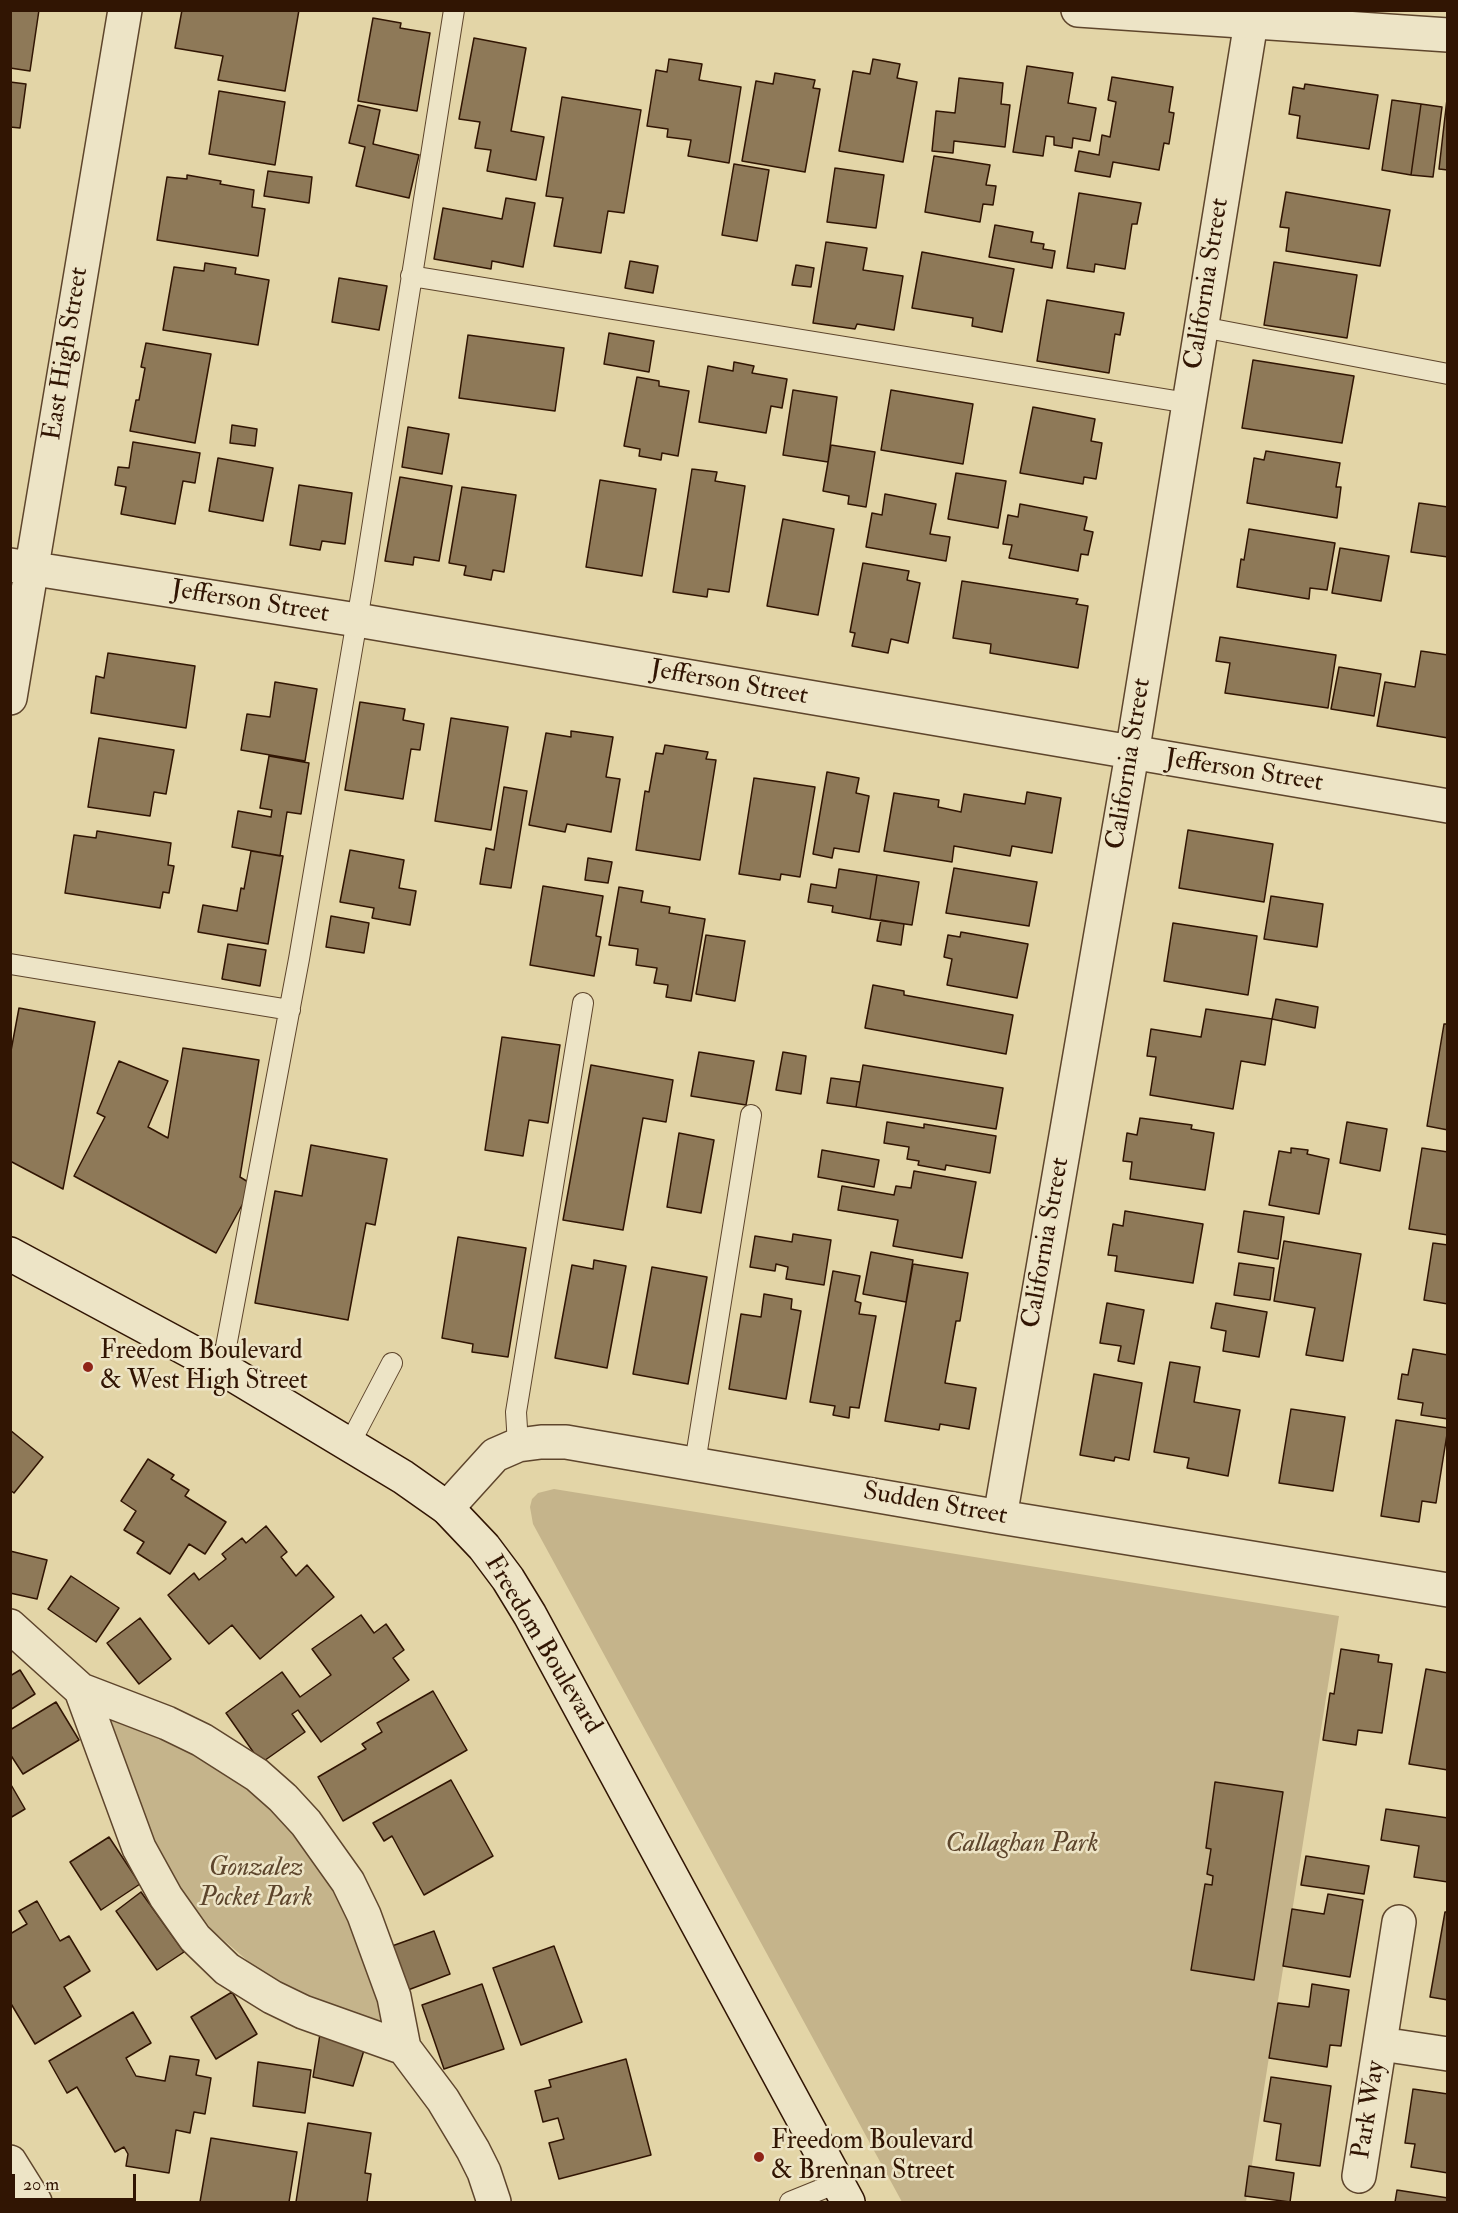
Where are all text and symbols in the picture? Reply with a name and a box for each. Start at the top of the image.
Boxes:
street label: California Street [1179,196,1237,372]
street label: East High Street [38,265,96,443]
street label: Jefferson Street [169,575,331,631]
street label: Jefferson Street [648,655,810,713]
street label: California Street [1101,676,1159,852]
street label: Jefferson Street [1163,744,1325,800]
street label: California Street [1017,1155,1077,1331]
place label: Freedom Boulevard & West High Street [100,1336,308,1398]
marker: Freedom Boulevard & West High Street [81,1360,95,1374]
street label: Sudden Street [860,1477,1010,1533]
street label: Freedom Boulevard [476,1550,608,1740]
park label: Callaghan Park [946,1829,1098,1861]
park label: Gonzalez Pocket Park [199,1853,313,1914]
street label: Park Way [1347,2059,1393,2161]
place label: Freedom Boulevard & Brennan Street [771,2126,974,2188]
marker: Freedom Boulevard & Brennan Street [752,2150,766,2164]
scale bar [15,2162,140,2200]
text: 20 m [23,2173,59,2196]

